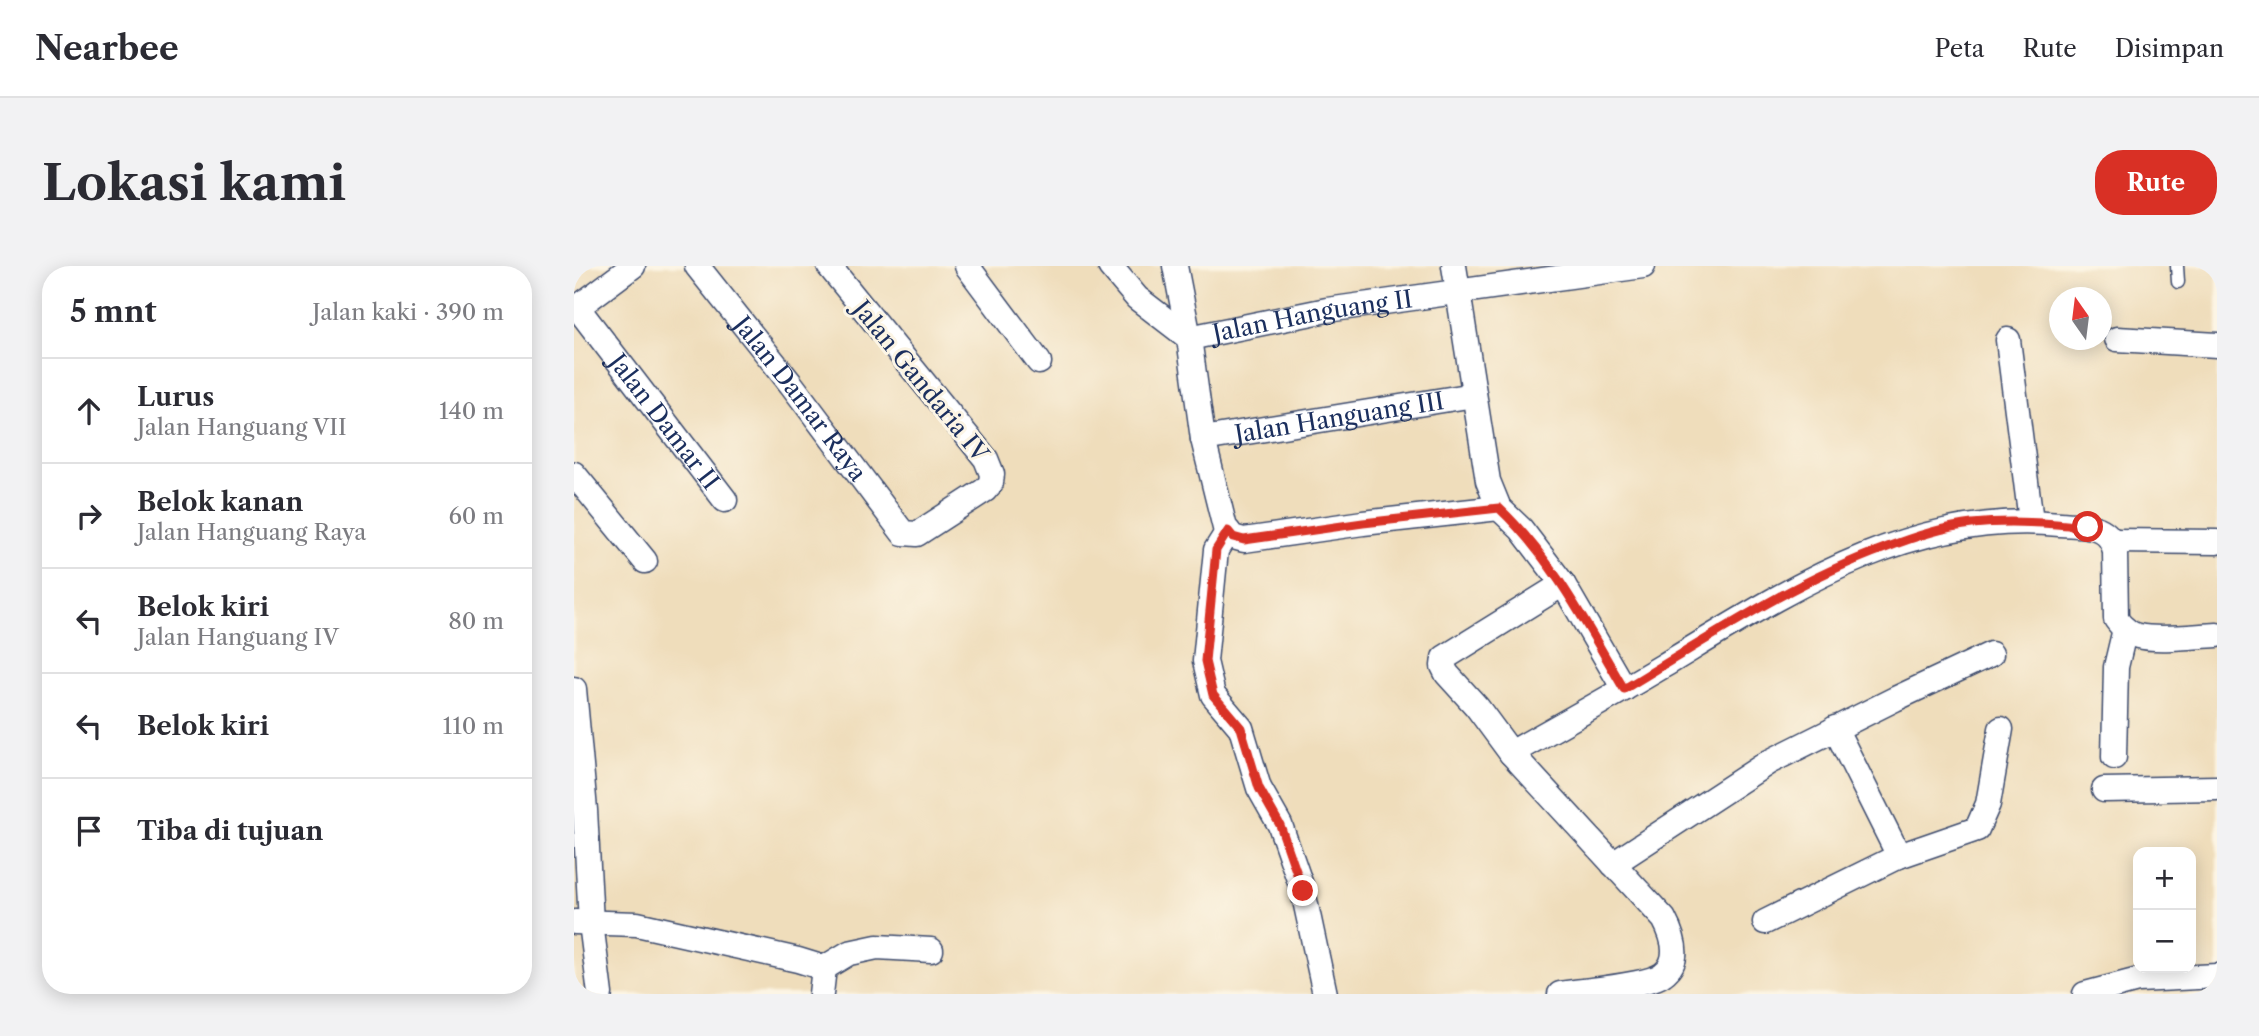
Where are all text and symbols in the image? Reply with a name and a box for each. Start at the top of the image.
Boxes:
text: Nearbee [35,28,179,69]
text: Peta [1935,34,1984,63]
text: Rute [2022,34,2077,63]
text: Disimpan [2115,34,2224,63]
button: Rute [2095,150,2217,215]
text: Lokasi kami [42,152,346,213]
street label: Jalan Hanguang II [1206,284,1414,348]
north arrow [2049,287,2112,350]
street label: Jalan Gandaria IV [845,291,995,468]
text: 5 mnt [70,293,157,330]
text: Jalan kaki · 390 m [312,298,504,326]
street label: Jalan Damar Raya [725,307,873,487]
street label: Jalan Damar II [601,344,726,495]
text: Lurus [137,381,214,413]
street label: Jalan Hanguang III [1229,386,1446,449]
icon: ahead [70,392,108,430]
text: 140 m [439,397,504,425]
text: Jalan Hanguang VII [137,413,347,441]
text: Belok kanan [137,486,303,518]
icon: right [70,497,108,535]
text: 60 m [448,502,504,530]
route start [2072,511,2103,542]
text: Jalan Hanguang Raya [137,518,366,546]
text: Belok kiri [137,591,269,623]
icon: left [70,602,108,640]
text: 80 m [448,607,504,635]
text: Jalan Hanguang IV [137,623,339,651]
icon: left [70,707,108,745]
text: Belok kiri [137,710,269,742]
text: 110 m [443,712,504,740]
icon: arrive [70,812,108,850]
text: Tiba di tujuan [137,815,323,847]
map controls [2133,847,2196,973]
button: + [2133,847,2196,910]
route end [1287,875,1318,906]
button: − [2133,910,2196,973]

